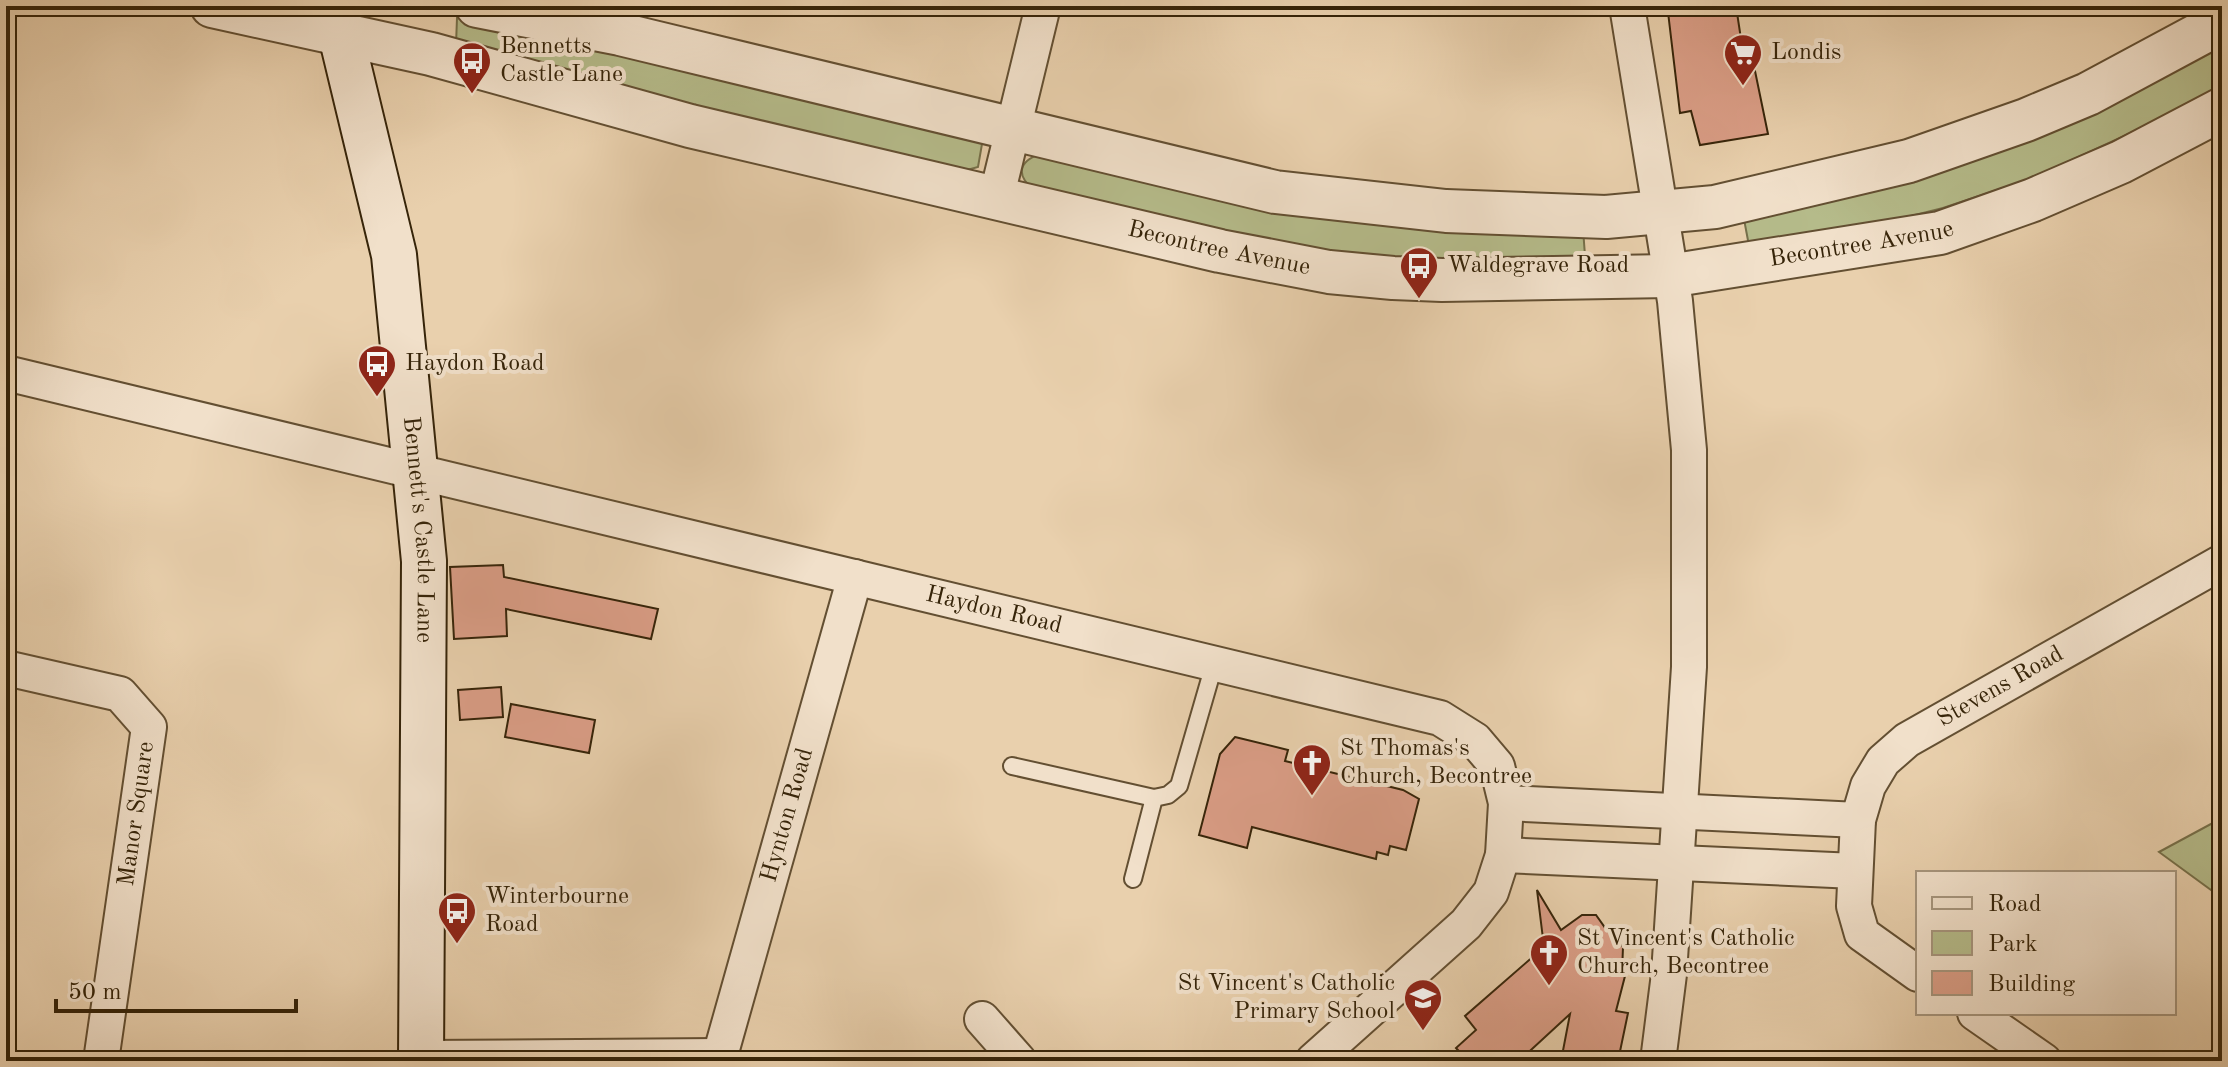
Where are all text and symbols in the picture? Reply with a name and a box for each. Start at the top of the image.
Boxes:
supermarket icon: Londis [1722,32,1764,87]
place label: Bennetts Castle Lane [500,35,623,87]
bus stop icon: Bennetts Castle Lane [451,40,493,95]
place label: Londis [1771,41,1841,65]
street label: Becontree Avenue [1768,217,1957,272]
street label: Becontree Avenue [1125,218,1312,280]
bus stop icon: Waldegrave Road [1398,245,1440,300]
place label: Waldegrave Road [1447,254,1629,278]
bus stop icon: Haydon Road [356,343,398,398]
place label: Haydon Road [405,352,545,376]
street label: Bennett's Castle Lane [398,415,436,643]
street label: Haydon Road [923,583,1064,639]
street label: Stevens Road [1933,642,2068,732]
place label: St Thomas's Church, Becontree [1340,737,1532,789]
street label: Manor Square [115,740,159,888]
church icon: St Thomas's Church, Becontree [1291,742,1333,797]
street label: Hynton Road [758,746,818,885]
legend [1916,871,2176,1015]
place label: Winterbourne Road [485,885,629,937]
bus stop icon: Winterbourne Road [436,890,478,945]
text: Road [1988,893,2041,917]
place label: St Vincent's Catholic Church, Becontree [1577,927,1794,979]
church icon: St Vincent's Catholic Church, Becontree [1528,932,1570,987]
text: Park [1988,933,2037,957]
scale bar [56,963,296,1013]
place label: St Vincent's Catholic Primary School [1178,972,1395,1024]
text: Building [1988,973,2075,997]
school or university icon: St Vincent's Catholic Primary School [1402,977,1444,1032]
text: 50 m [68,981,122,1005]

